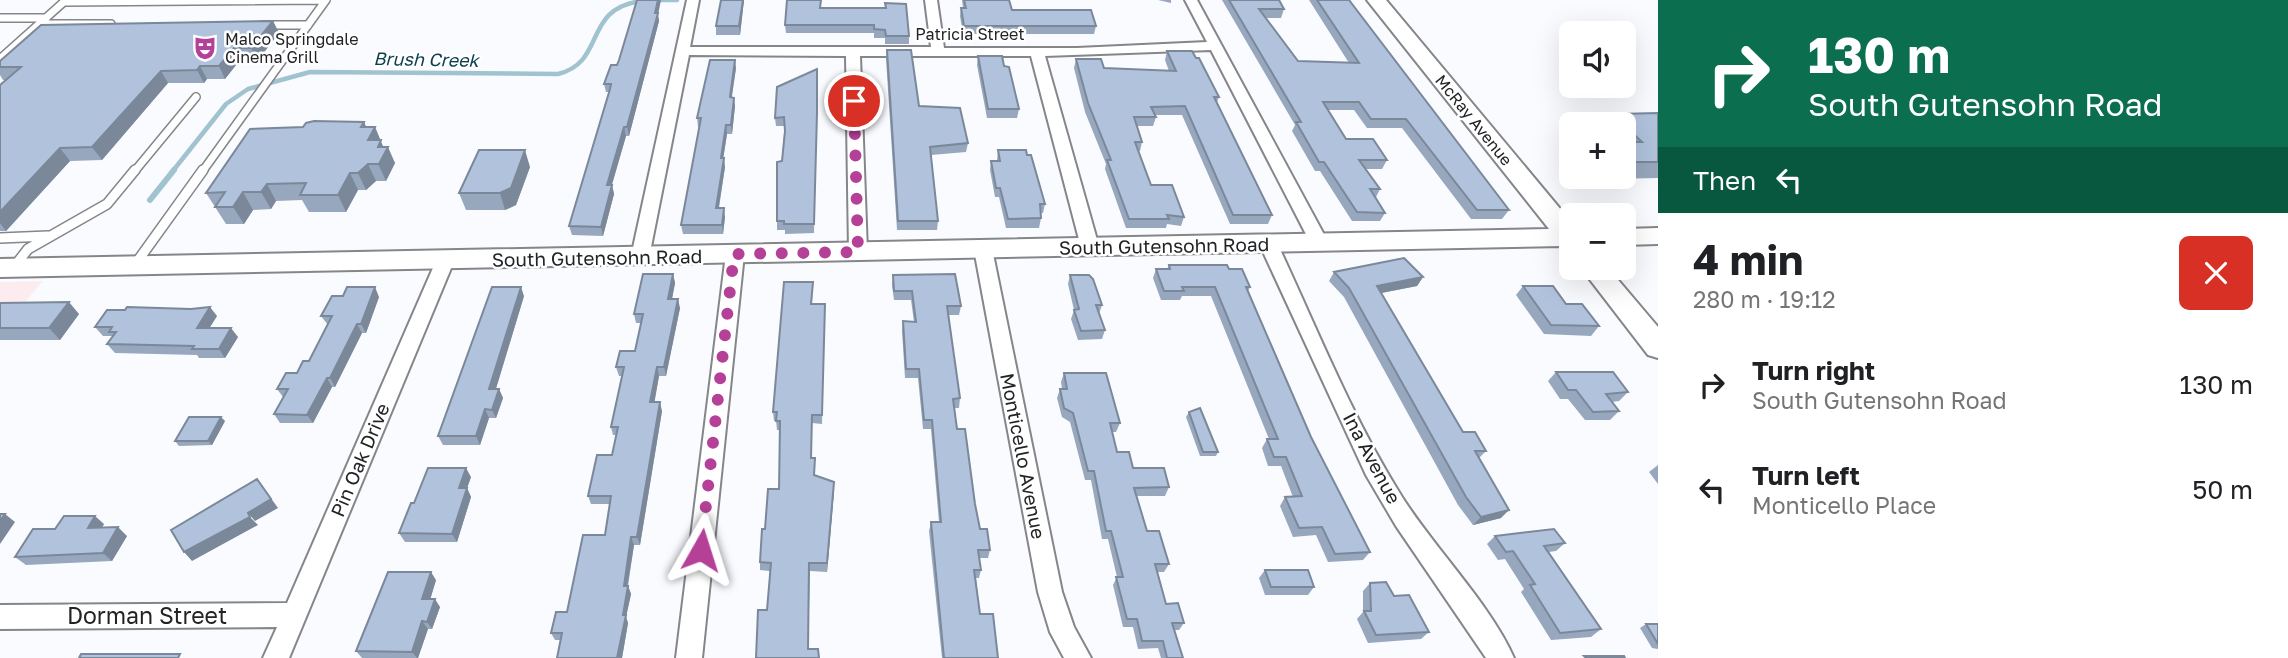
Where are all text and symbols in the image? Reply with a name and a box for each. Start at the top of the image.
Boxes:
map controls [1559,21,1636,280]
button: sound [1559,21,1636,98]
street label: Patricia Street [915,24,1025,44]
text: 130 m [1808,25,1950,84]
icon: right [1693,28,1784,119]
place label: Malco Springdale Cinema Grill [225,29,359,67]
theatre icon: Malco Springdale Cinema Grill [191,34,219,62]
water label: Brush Creek [373,47,481,71]
street label: McRay Avenue [1431,70,1517,170]
pin [824,71,884,131]
icon: arrive [835,82,873,120]
text: South Gutensohn Road [1808,85,2162,123]
button: + [1559,112,1636,189]
icon: left [1770,161,1808,199]
text: Then [1693,165,1756,196]
button: − [1559,203,1636,280]
street label: South Gutensohn Road [1059,232,1269,259]
text: 4 min [1693,234,1803,284]
button: close [2179,236,2253,310]
street label: South Gutensohn Road [492,244,702,271]
text: 280 m · 19:12 [1693,285,1836,313]
text: Turn right [1752,355,1875,386]
icon: right [1693,366,1731,404]
text: 130 m [2180,369,2253,400]
street label: Monticello Avenue [996,371,1051,541]
text: South Gutensohn Road [1752,386,2007,414]
street label: Pin Oak Drive [325,399,394,520]
street label: Ina Avenue [1339,408,1406,507]
text: Turn left [1752,460,1860,491]
icon: left [1693,471,1731,509]
text: 50 m [2192,474,2253,505]
text: Monticello Place [1752,491,1936,519]
position arrow [664,513,738,587]
street label: Dorman Street [67,601,227,629]

